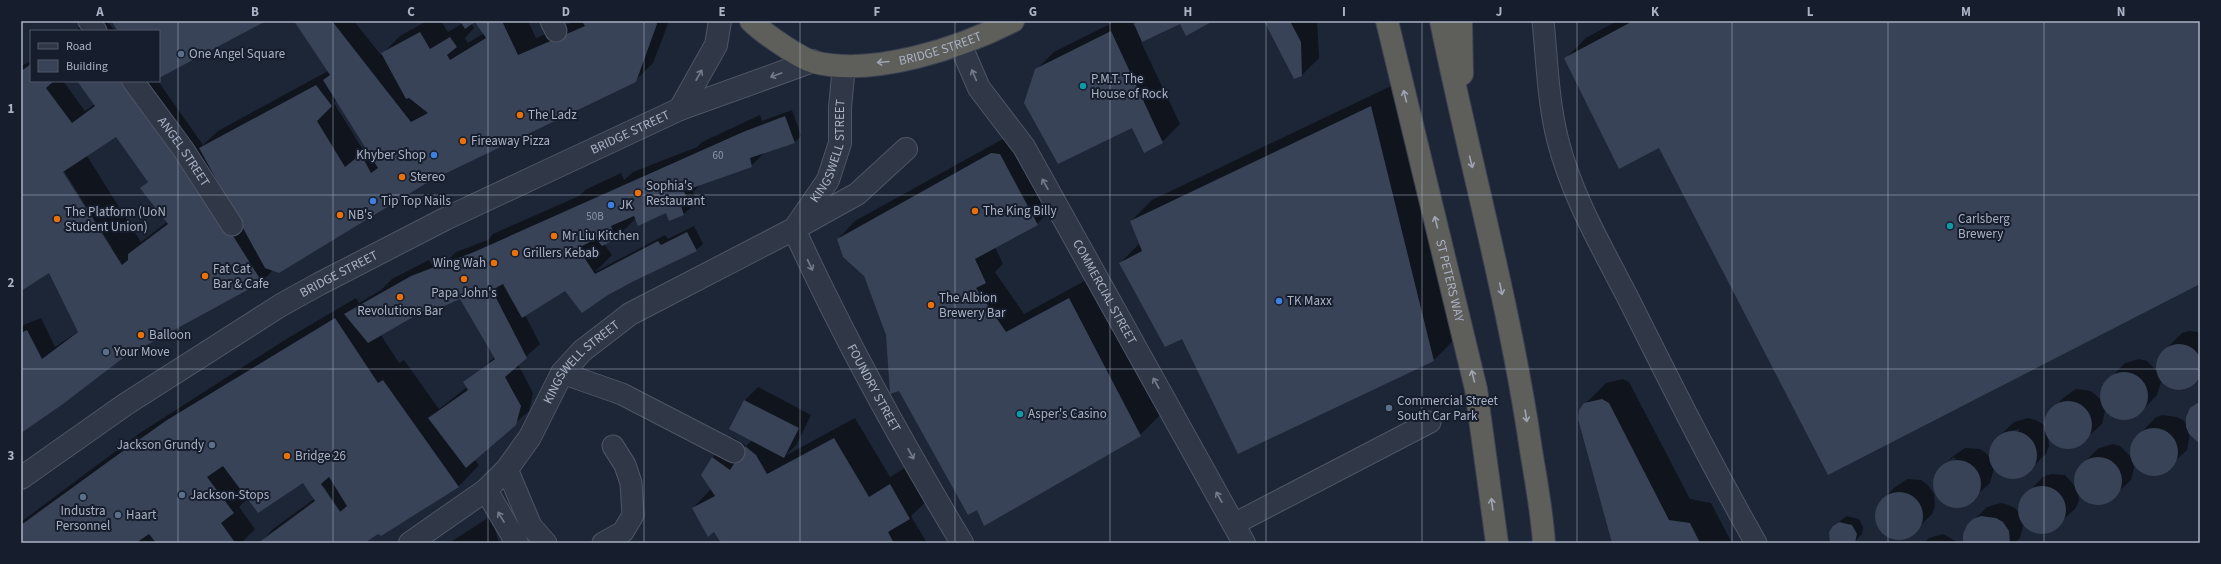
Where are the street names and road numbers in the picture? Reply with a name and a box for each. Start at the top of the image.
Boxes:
street label: BRIDGE STREET [897,27,984,70]
street label: KINGSWELL STREET [806,98,850,206]
street label: BRIDGE STREET [588,106,673,159]
street label: ANGEL STREET [153,113,214,190]
street label: COMMERCIAL STREET [1068,236,1141,348]
street label: ST PETERS WAY [1431,237,1469,324]
street label: BRIDGE STREET [297,246,381,302]
street label: KINGSWELL STREET [539,316,623,407]
street label: FOUNDRY STREET [843,341,905,435]

